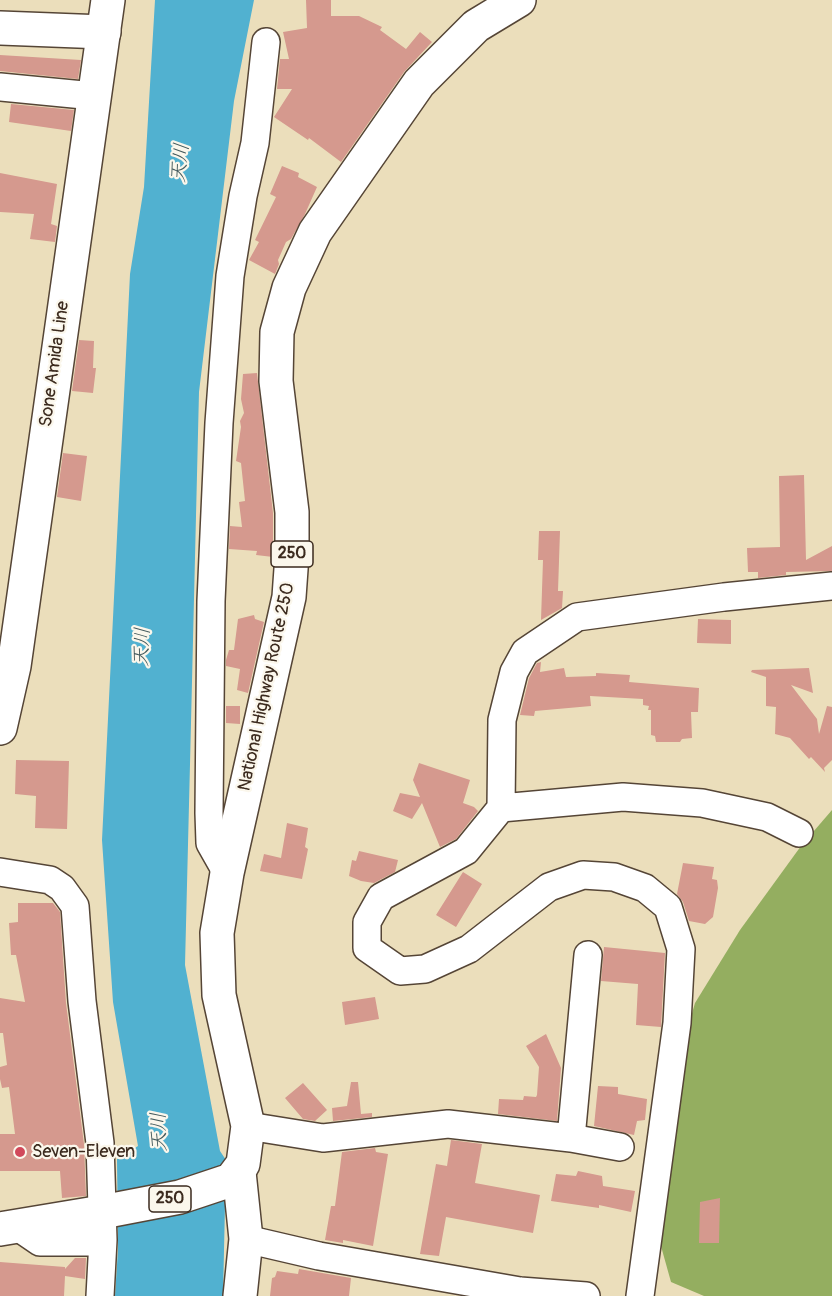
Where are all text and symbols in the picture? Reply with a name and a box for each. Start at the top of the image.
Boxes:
water label: 天川 [167,142,195,184]
street label: Sone Amida Line [35,300,75,428]
road number: 250 [271,541,313,567]
street label: National Highway Route 250 [234,581,300,793]
water label: 天川 [130,627,156,667]
water label: 天川 [147,1112,173,1152]
place label: Seven-Eleven [32,1141,135,1163]
marker: Seven-Eleven [13,1145,27,1159]
road number: 250 [149,1186,191,1212]

